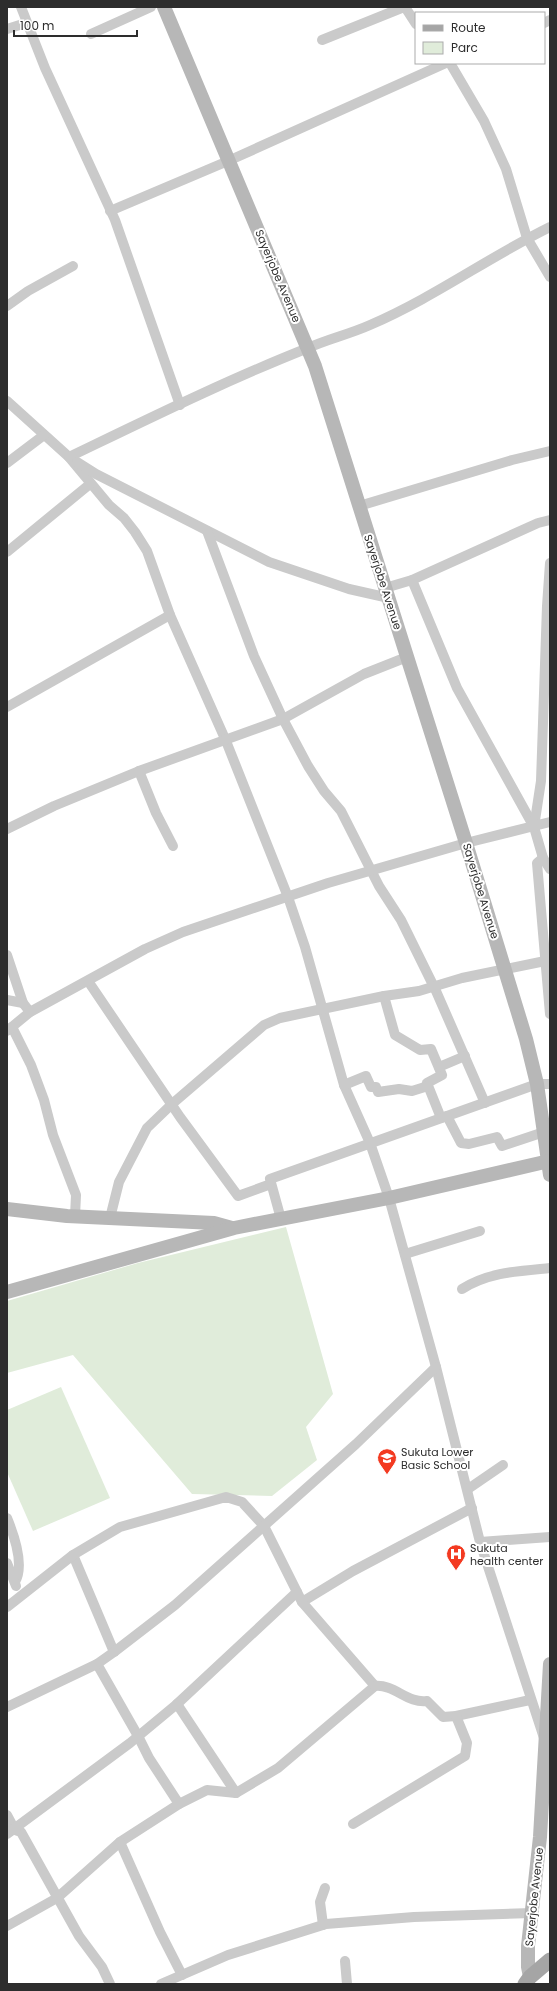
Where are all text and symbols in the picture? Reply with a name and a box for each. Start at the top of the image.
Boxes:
scale bar [14,12,137,38]
legend [415,12,545,64]
text: 100 m [20,17,54,34]
text: Route [451,19,485,36]
text: Parc [451,39,478,56]
street label: Sayerjobe Avenue [251,227,305,325]
street label: Sayerjobe Avenue [360,532,406,632]
street label: Sayerjobe Avenue [459,841,503,941]
place label: Sukuta Lower Basic School [401,1444,473,1473]
school or university icon: Sukuta Lower Basic School [376,1447,398,1475]
place label: Sukuta health center [470,1540,543,1569]
hospital icon: Sukuta health center [445,1543,467,1571]
street label: Sayerjobe Avenue [521,1847,547,1947]

